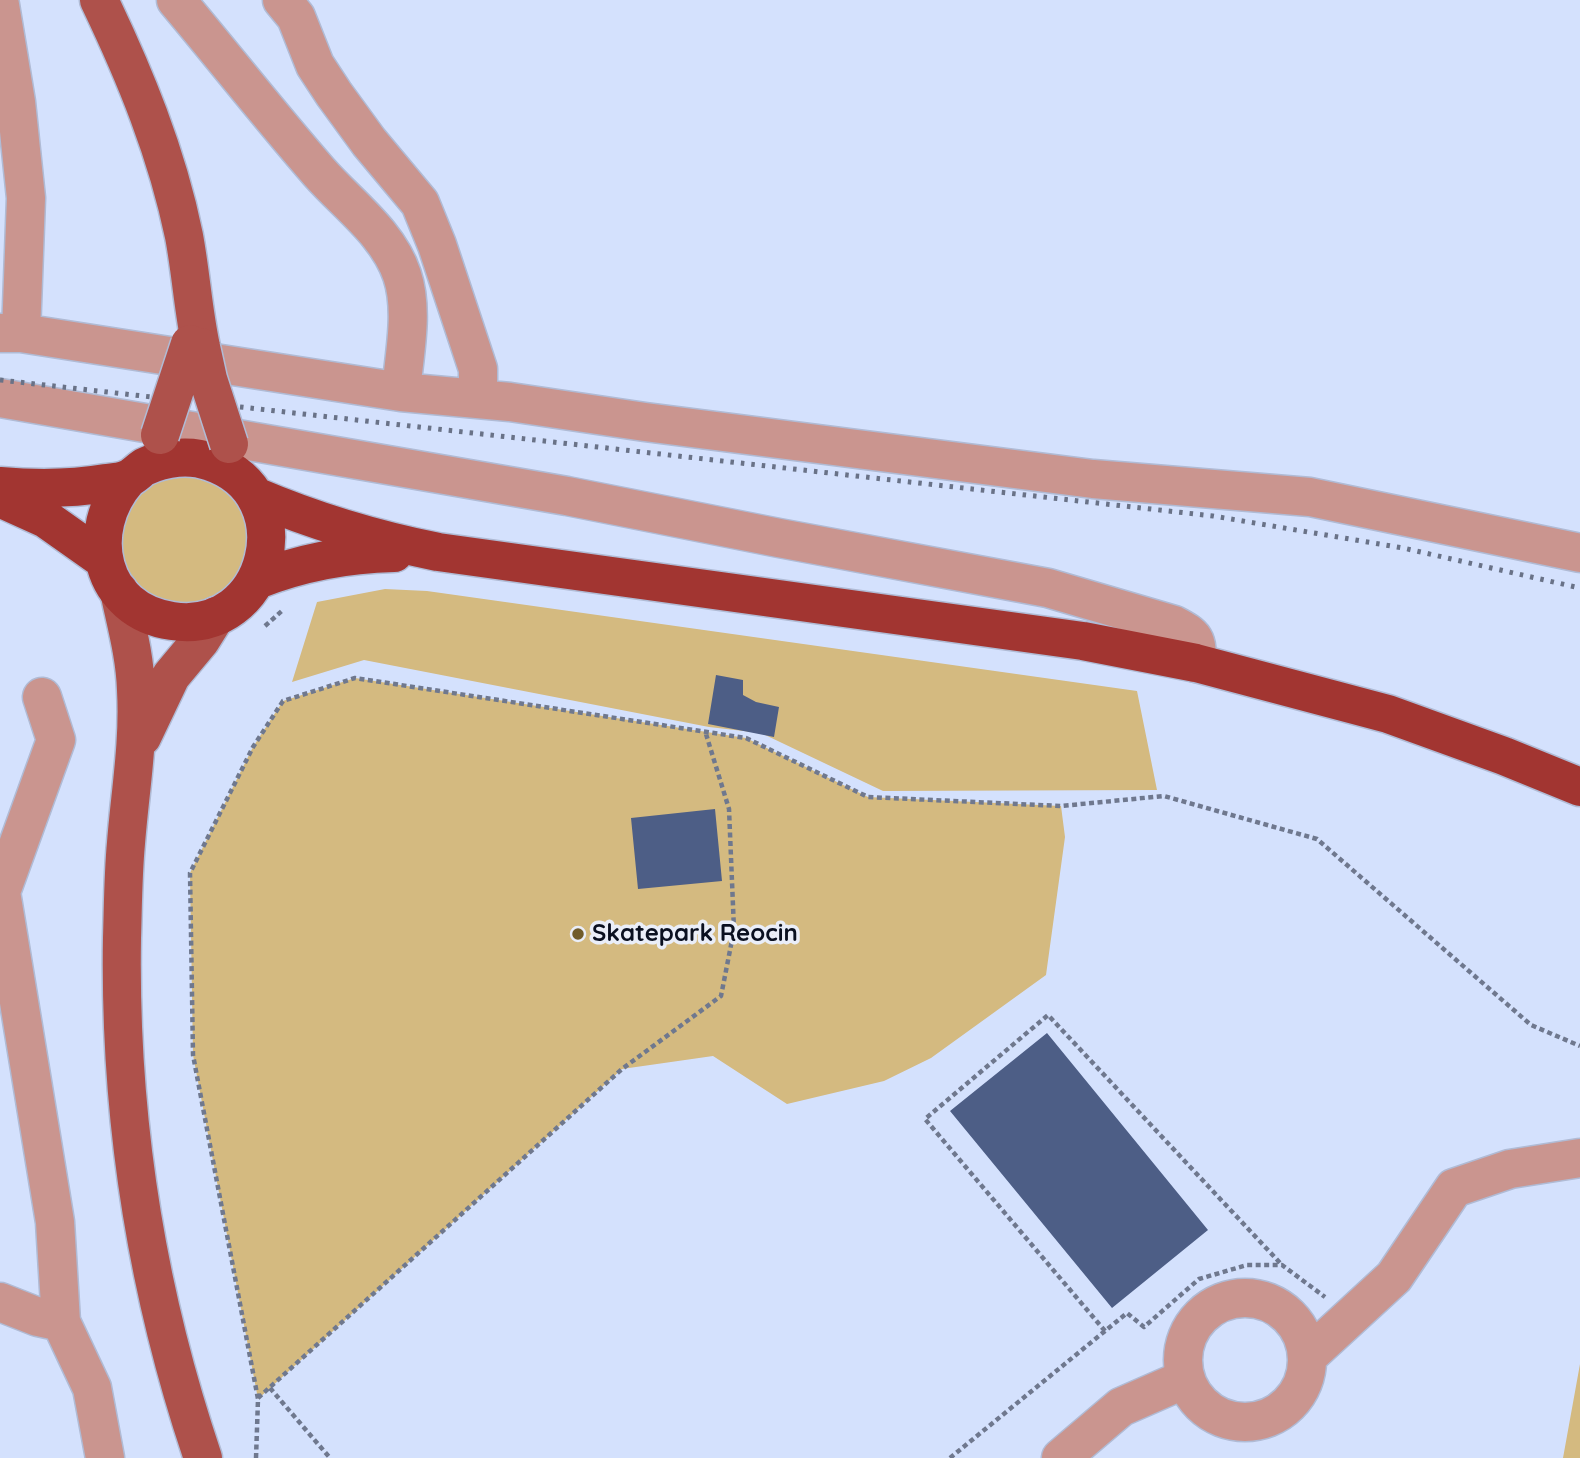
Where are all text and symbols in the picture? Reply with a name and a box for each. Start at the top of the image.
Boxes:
place label: Skatepark Reocin [592,920,798,948]
marker: Skatepark Reocin [570,926,586,942]

